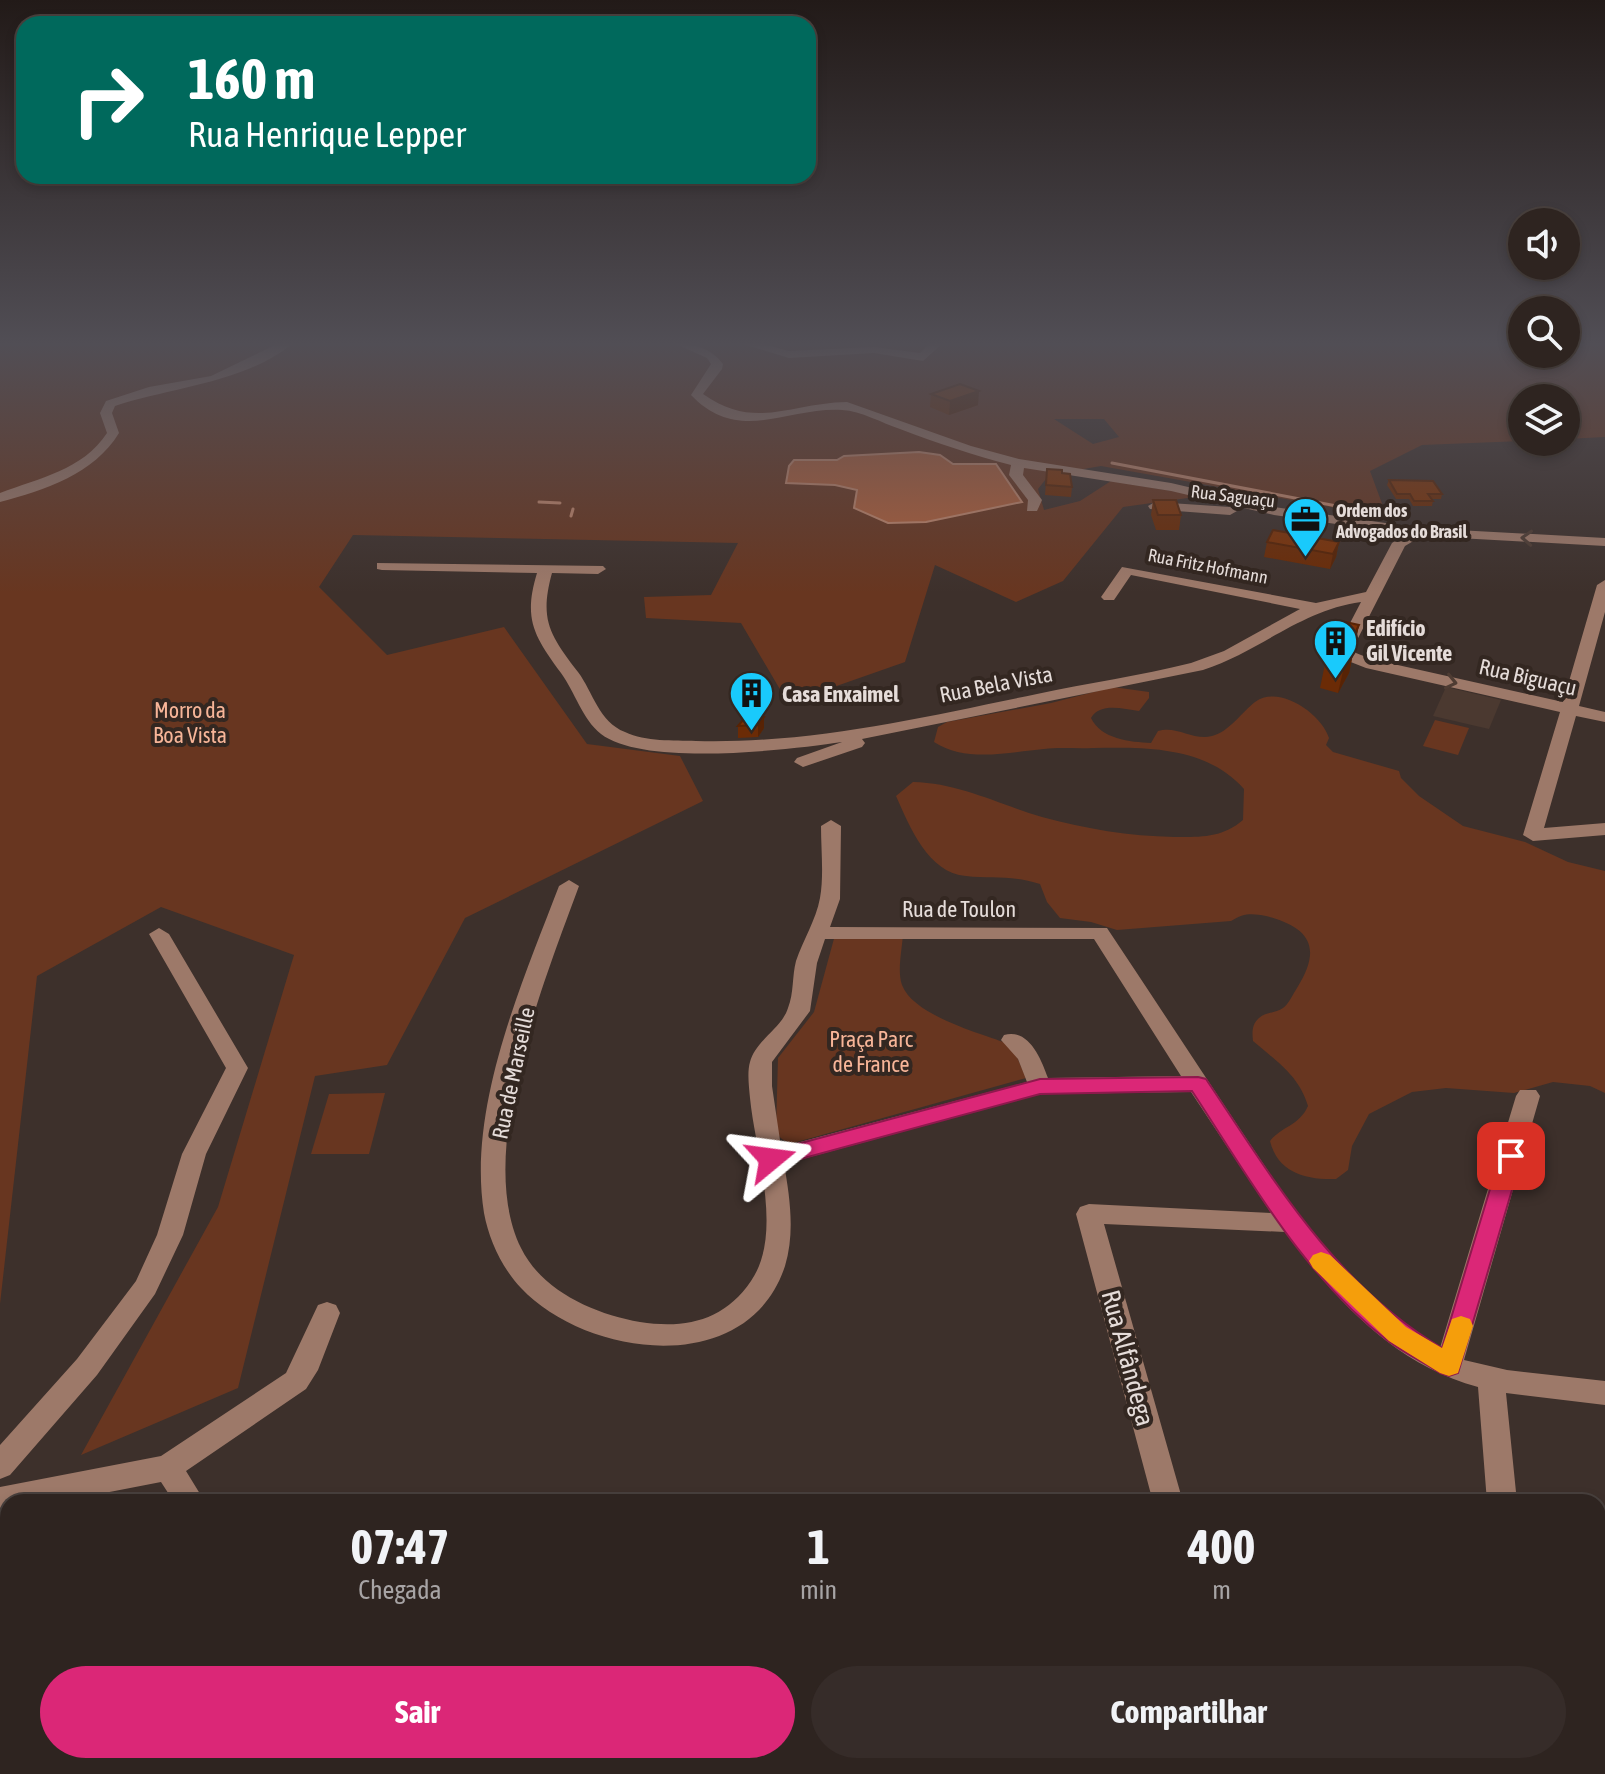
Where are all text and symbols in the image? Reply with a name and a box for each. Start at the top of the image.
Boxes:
text: 160 m [188,47,315,111]
icon: right [56,48,160,152]
text: Rua Henrique Lepper [188,113,466,155]
map controls [1508,208,1580,456]
button: sound [1508,208,1580,280]
button: search [1508,296,1580,368]
button: layers [1508,384,1580,456]
street label: Rua Saguaçu [1190,480,1276,512]
office icon: Ordem dos Advogados do Brasil [1281,496,1329,559]
place label: Ordem dos Advogados do Brasil [1335,500,1467,542]
one-way arrow [1520,529,1533,546]
street label: Rua Fritz Hofmann [1146,544,1270,588]
place label: Edifício Gil Vicente [1366,615,1452,666]
building icon: Edifício Gil Vicente [1311,617,1359,680]
street label: Rua Biguaçu [1477,653,1579,701]
street label: Rua Bela Vista [937,660,1055,708]
building icon: Casa Enxaimel [727,670,775,733]
one-way arrow [1444,673,1458,690]
place label: Casa Enxaimel [782,681,900,707]
park label: Morro da Boa Vista [153,697,227,748]
street label: Rua de Toulon [902,896,1016,922]
street label: Rua de Marseille [486,1005,540,1141]
park label: Praça Parc de France [829,1026,914,1077]
position arrow [729,1117,813,1201]
pin [1477,1122,1545,1190]
icon: arrive [1489,1134,1533,1178]
street label: Rua Alfândega [1095,1287,1161,1429]
text: 07:47 [351,1519,449,1574]
text: 1 [807,1519,830,1574]
text: 400 [1188,1519,1255,1574]
text: Chegada [358,1575,442,1605]
text: min [800,1575,837,1605]
text: m [1212,1575,1231,1605]
button: Sair [40,1666,795,1758]
button: Compartilhar [811,1666,1566,1758]

